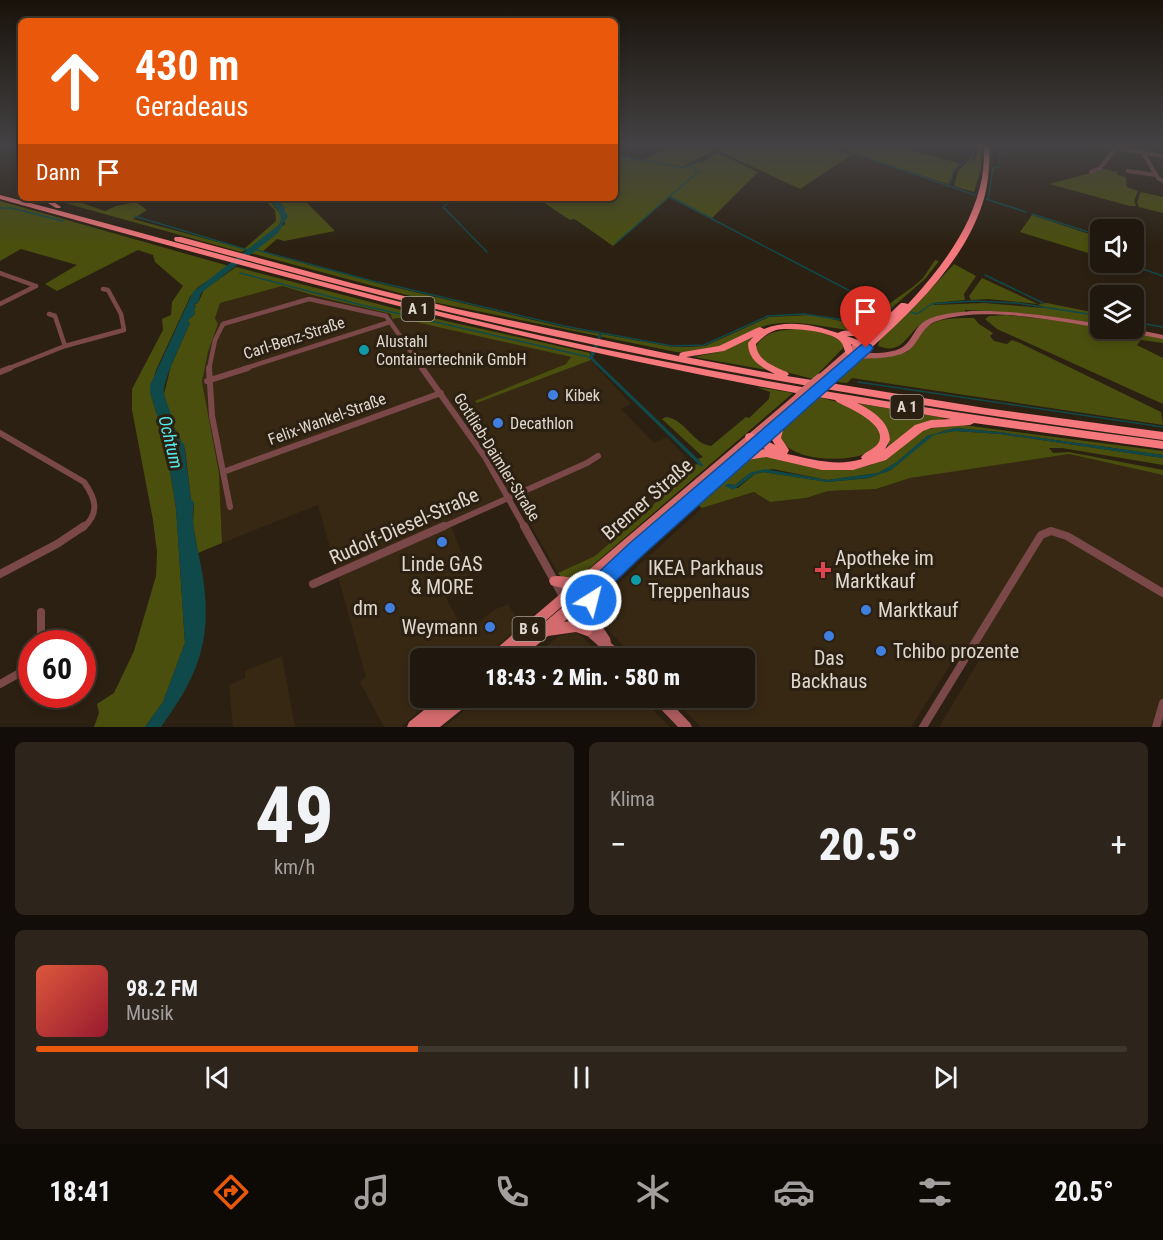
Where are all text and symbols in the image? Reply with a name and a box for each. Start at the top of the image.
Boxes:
text: 430 m [135,41,240,90]
icon: ahead [36,42,114,120]
text: Geradeaus [135,91,249,123]
icon: arrive [92,156,125,189]
text: Dann [36,160,80,185]
map controls [1090,219,1144,339]
button: sound [1090,219,1144,273]
button: layers [1090,285,1144,339]
pin [840,286,891,348]
icon: arrive [849,295,882,328]
road number: A 1 [402,297,434,321]
street label: Carl-Benz-Straße [241,313,347,363]
place label: Alustahl Containertechnik GmbH [376,332,526,369]
marker: Alustahl Containertechnik GmbH [357,343,371,357]
place label: Kibek [565,386,601,405]
marker: Kibek [546,388,560,402]
street label: Felix-Wankel-Straße [265,389,389,449]
street label: Gottlieb-Daimler-Straße [450,390,544,524]
road number: A 1 [890,395,924,419]
water label: Ochtum [154,413,188,471]
place label: Decathlon [510,414,574,433]
marker: Decathlon [491,416,505,430]
street label: Bremer Straße [597,453,697,545]
street label: Rudolf-Diesel-Straße [326,482,482,570]
marker: Linde GAS & MORE [435,535,449,549]
place label: Apotheke im Marktkauf [835,546,934,593]
place label: Linde GAS & MORE [401,552,483,599]
place label: IKEA Parkhaus Treppenhaus [648,556,764,603]
marker: Apotheke im Marktkauf [816,563,830,577]
position arrow [559,568,623,632]
marker: IKEA Parkhaus Treppenhaus [629,573,643,587]
place label: dm [353,596,378,620]
place label: Marktkauf [878,598,959,622]
marker: dm [383,601,397,615]
marker: Marktkauf [859,603,873,617]
place label: Weymann [401,615,478,639]
road number: B 6 [512,617,546,641]
marker: Weymann [483,620,497,634]
marker: Das Backhaus [822,629,836,643]
speed limit sign: 60 [18,630,96,708]
place label: Tchibo prozente [893,639,1019,663]
marker: Tchibo prozente [874,644,888,658]
place label: Das Backhaus [791,646,867,693]
text: 18:43 · 2 Min. · 580 m [485,665,680,690]
text: 49 [255,770,334,861]
text: Klima [610,787,655,811]
text: 20.5° [819,818,918,871]
text: − [610,825,627,864]
text: + [1111,825,1127,864]
text: km/h [274,855,315,879]
text: 98.2 FM [126,976,198,1001]
text: Musik [126,1001,174,1025]
icon: previous [201,1061,234,1094]
icon: pause [565,1061,598,1094]
icon: next [929,1061,962,1094]
icon: directions [210,1171,252,1213]
icon: music [351,1171,393,1213]
icon: phone [491,1171,533,1213]
icon: climate [632,1171,674,1213]
icon: car [773,1171,815,1213]
icon: filters [914,1171,956,1213]
text: 18:41 [49,1176,111,1208]
text: 20.5° [1054,1176,1114,1208]

